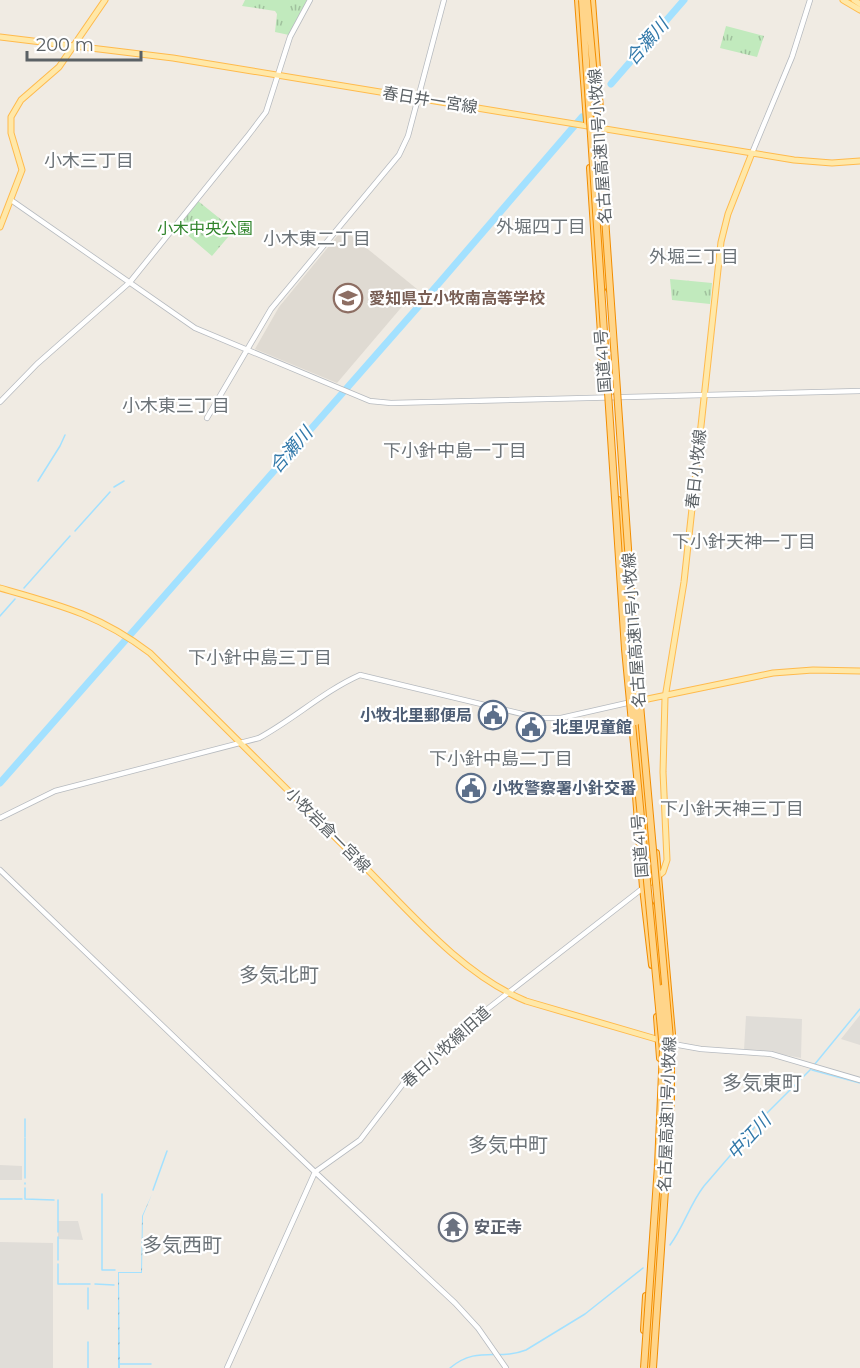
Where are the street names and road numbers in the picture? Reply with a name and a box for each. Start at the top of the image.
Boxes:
street label: 名古屋高速11号小牧線 [585,68,615,224]
street label: 春日井一宮線 [381,83,479,117]
street label: 国道41号 [591,328,615,394]
street label: 春日小牧線 [682,428,710,510]
street label: 名古屋高速11号小牧線 [619,552,649,708]
street label: 小牧岩倉一宮線 [282,784,374,876]
street label: 国道41号 [628,813,652,879]
street label: 春日小牧線旧道 [398,1002,494,1092]
street label: 名古屋高速11号小牧線 [655,1036,679,1192]

